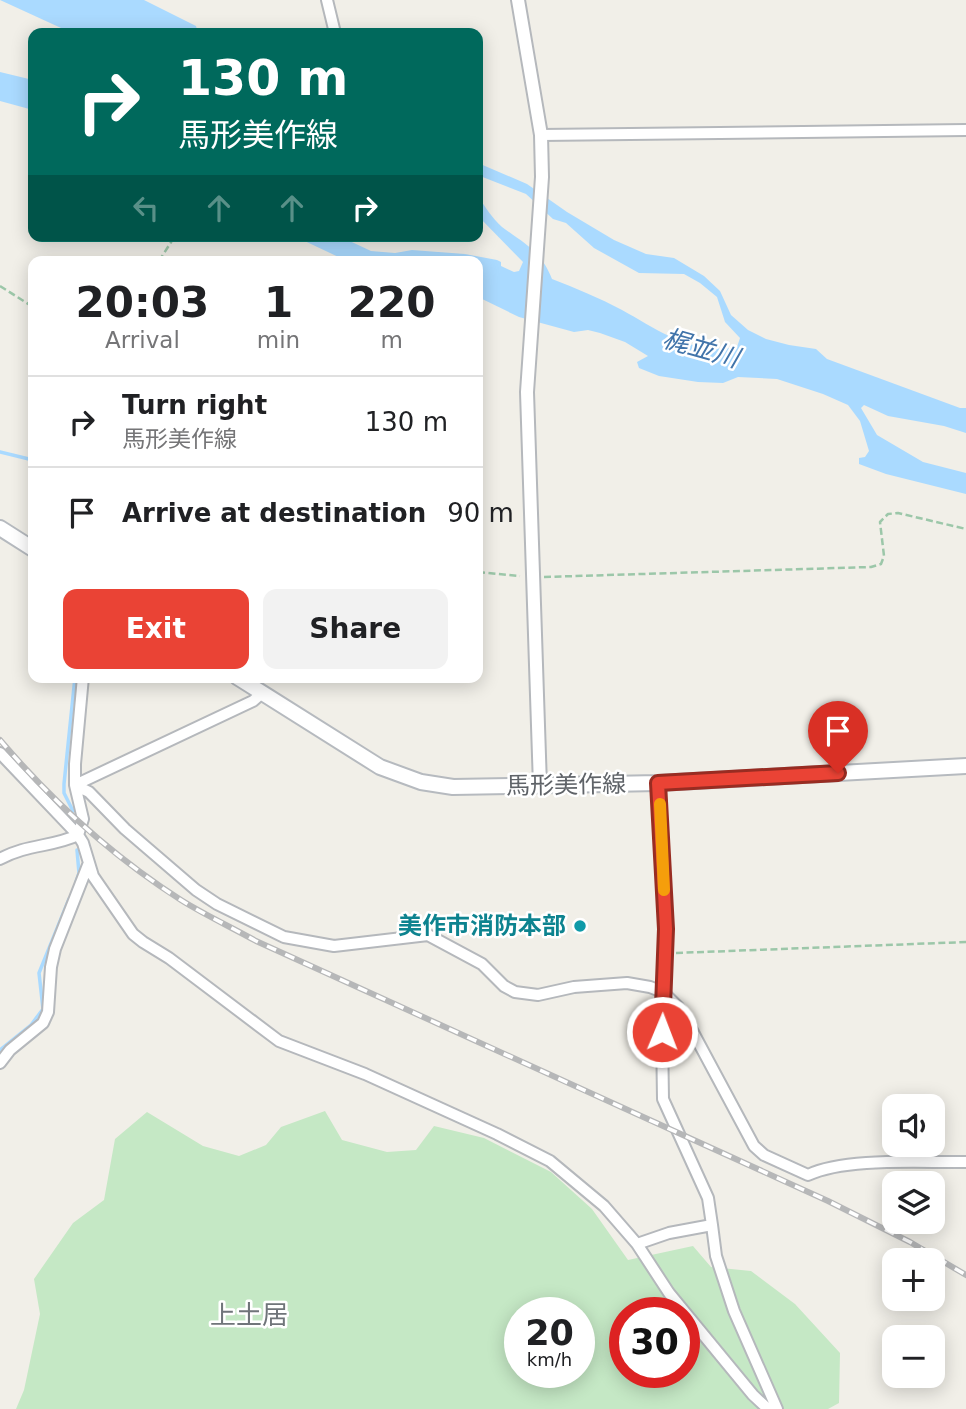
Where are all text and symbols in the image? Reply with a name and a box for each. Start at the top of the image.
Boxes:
text: 130 m [178,50,348,107]
icon: right [63,56,154,147]
text: 馬形美作線 [178,116,338,154]
icon: left [127,189,165,227]
icon: ahead [200,189,238,227]
icon: ahead [273,189,311,227]
icon: right [346,189,384,227]
text: 20:03 [76,278,209,327]
text: 1 [264,278,293,327]
text: 220 [348,278,435,327]
water label: 梶並川 [659,323,746,374]
text: Arrival [105,327,180,353]
text: min [257,327,300,353]
text: m [380,327,403,353]
text: Turn right [122,390,267,420]
icon: right [63,403,101,441]
text: 130 m [365,407,448,437]
text: 馬形美作線 [122,426,237,452]
icon: arrive [63,494,101,532]
text: Arrive at destination [122,498,426,528]
text: 90 m [447,498,514,528]
button: Exit [63,589,249,669]
button: Share [263,589,448,669]
pin [808,701,868,773]
icon: arrive [819,712,857,750]
street label: 馬形美作線 [506,770,626,800]
place label: 美作市消防本部 [398,912,566,940]
marker: 美作市消防本部 [572,918,588,934]
position arrow [625,995,699,1069]
map controls [882,1094,945,1388]
button: sound [882,1094,945,1157]
button: layers [882,1171,945,1234]
button: + [882,1248,945,1311]
speed limit sign: 30 [609,1297,700,1388]
district label: 上土居 [210,1300,288,1330]
text: 20 [525,1313,574,1353]
button: − [882,1325,945,1388]
text: km/h [527,1349,572,1370]

